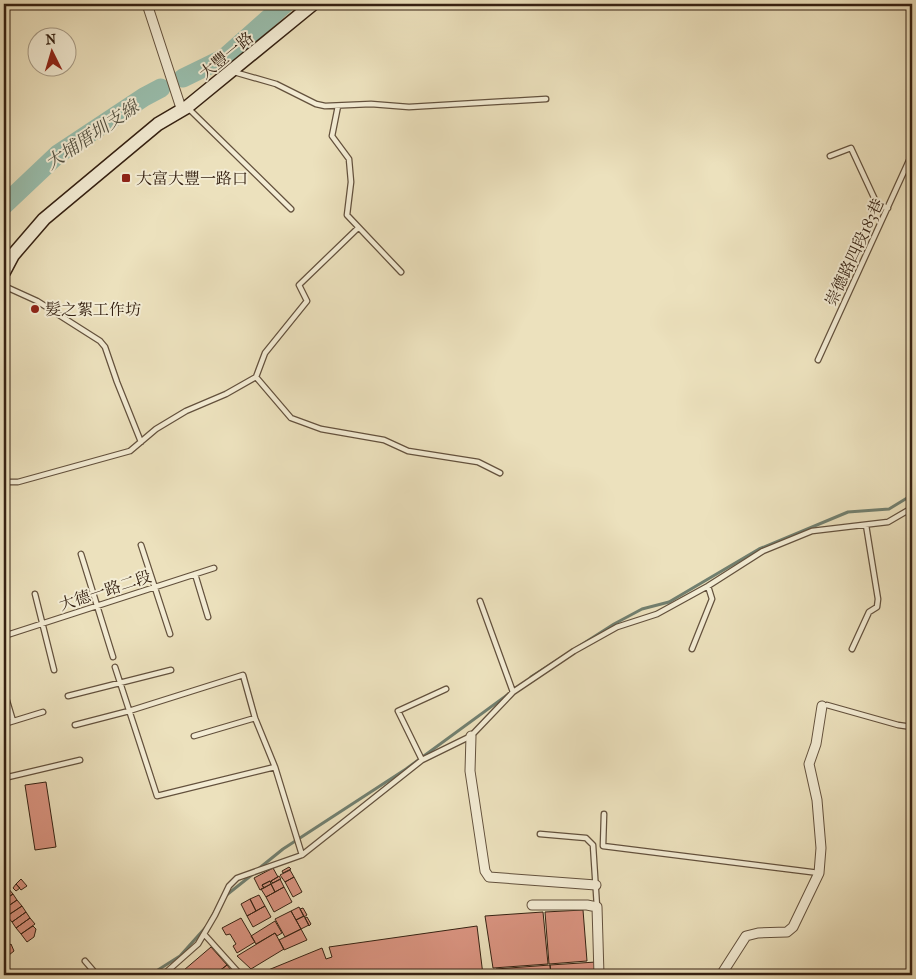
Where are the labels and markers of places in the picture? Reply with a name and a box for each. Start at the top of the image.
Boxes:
place label: 大富大豐一路口 [136,169,248,188]
marker: 大富大豐一路口 [120,172,132,184]
place label: 髮之絮工作坊 [45,300,141,319]
marker: 髮之絮工作坊 [29,303,41,315]

